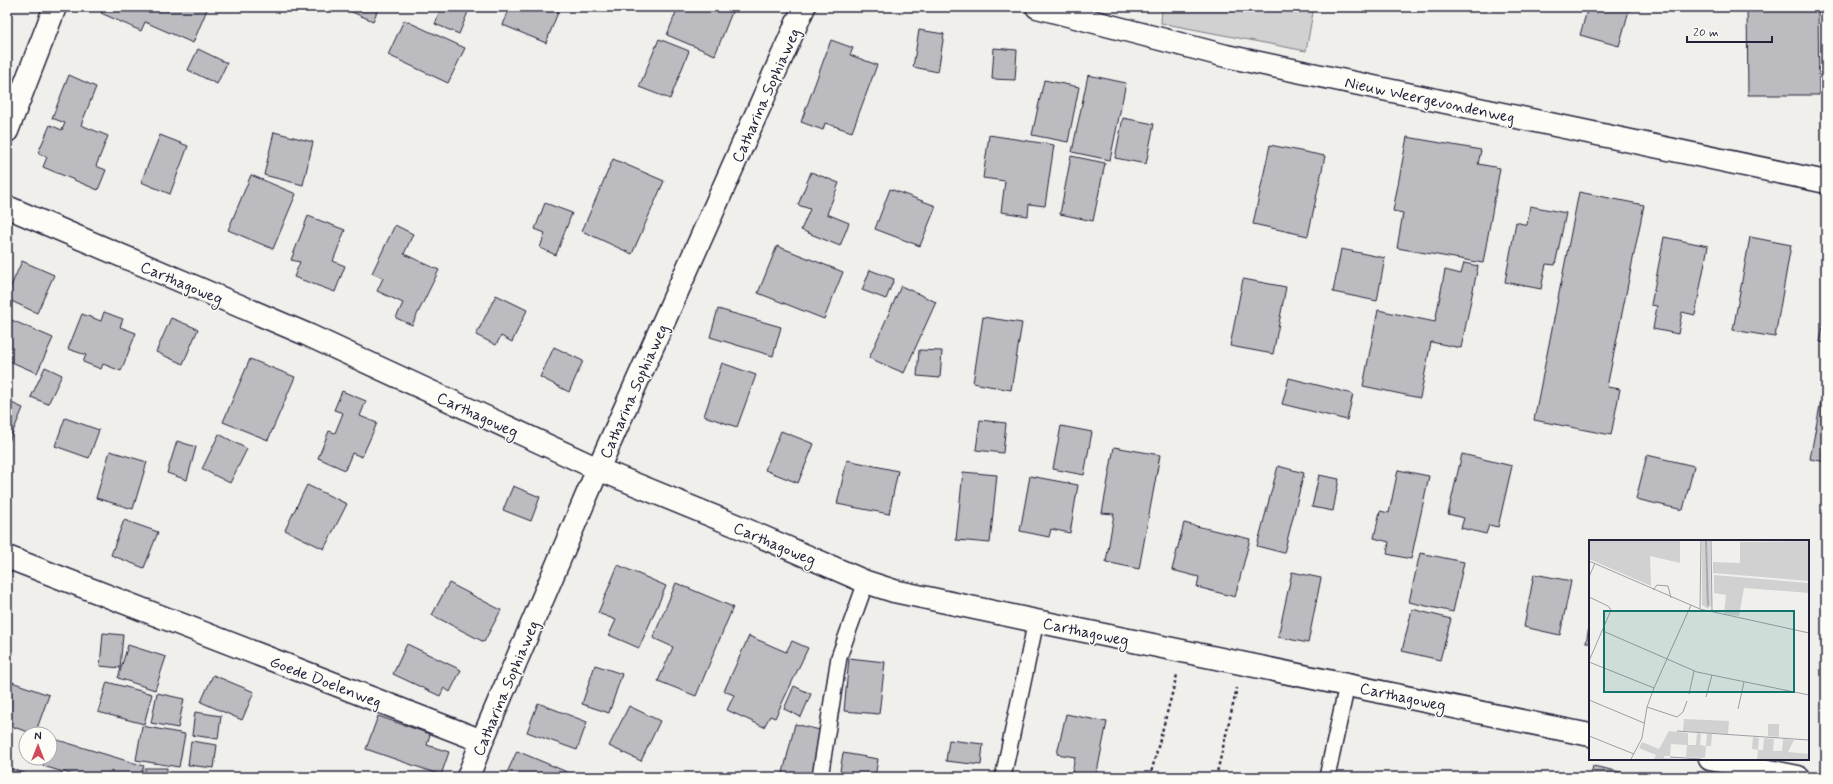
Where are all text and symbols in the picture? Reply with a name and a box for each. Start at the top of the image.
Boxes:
scale bar [1687,18,1772,44]
street label: Catharina Sophiaweg [727,25,806,166]
text: 20 m [1693,25,1719,41]
street label: Nieuw Weergevondenweg [1343,72,1517,129]
street label: Carthagoweg [137,257,226,311]
street label: Catharina Sophiaweg [595,321,674,462]
street label: Carthagoweg [433,387,522,444]
street label: Carthagoweg [730,518,819,572]
inset map [1589,540,1809,760]
street label: Carthagoweg [1040,613,1131,653]
street label: Catharina Sophiaweg [468,618,544,760]
street label: Goede Doelenweg [267,651,384,713]
street label: Carthagoweg [1357,678,1448,718]
north arrow [18,726,58,766]
text: N [34,730,42,744]

